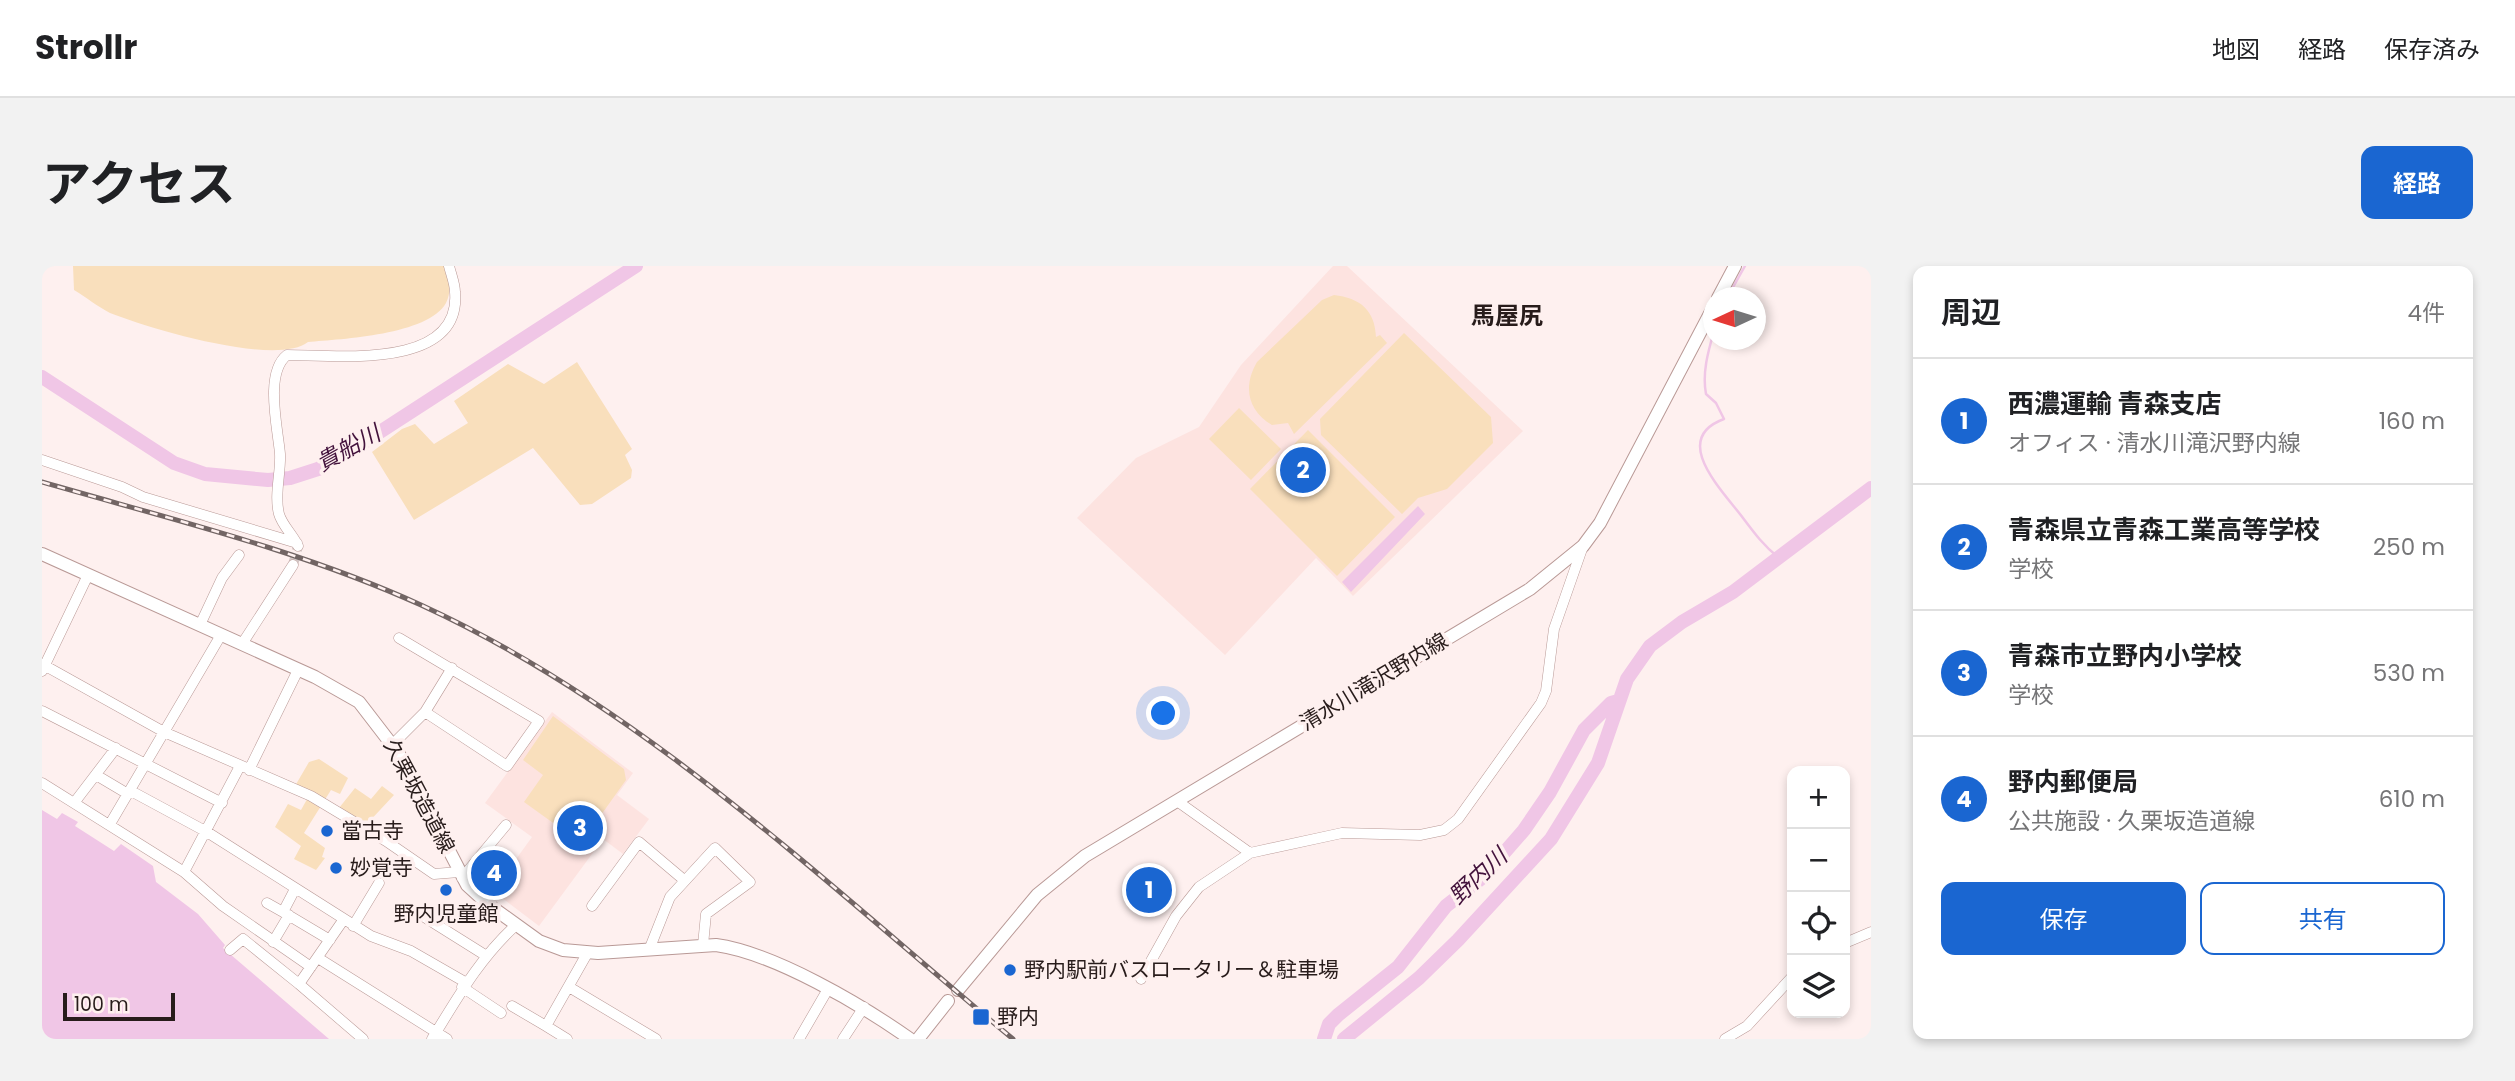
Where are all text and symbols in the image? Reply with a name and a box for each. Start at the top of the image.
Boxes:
text: Strollr [35,24,137,71]
text: 地図 [2212,33,2260,66]
text: 経路 [2298,33,2346,66]
text: 保存済み [2384,33,2480,66]
button: 経路 [2361,146,2473,219]
text: アクセス [42,150,236,218]
north arrow [1703,287,1766,350]
text: 周辺 [1941,291,2001,334]
text: 4件 [2408,297,2445,329]
district label: 馬屋尻 [1471,299,1543,332]
text: 西濃運輸 青森支店 [2008,386,2222,422]
text: 1 [1960,405,1968,437]
text: 160 m [2379,405,2445,437]
water label: 貴船川 [310,416,389,479]
text: オフィス · 清水川滝沢野内線 [2008,427,2301,459]
pin: 2 [1280,444,1326,496]
text: 青森県立青森工業高等学校 [2008,512,2320,548]
text: 2 [1957,531,1971,563]
text: 250 m [2373,531,2445,563]
text: 学校 [2008,553,2054,585]
street label: 清水川滝沢野内線 [1294,626,1453,737]
text: 青森市立野内小学校 [2008,638,2242,674]
text: 3 [1957,657,1971,689]
text: 530 m [2373,657,2445,689]
text: 学校 [2008,679,2054,711]
your location [1146,696,1180,730]
street label: 久栗坂造道線 [377,733,462,858]
text: 野内郵便局 [2008,764,2138,800]
map controls [1787,766,1850,1018]
button: + [1787,766,1850,829]
text: 4 [1956,783,1972,815]
text: 610 m [2379,783,2445,815]
pin: 3 [557,802,603,854]
text: 公共施設 · 久栗坂造道線 [2008,805,2255,837]
place label: 當古寺 [341,816,404,845]
marker: 當古寺 [319,823,335,839]
button: − [1787,829,1850,892]
water label: 野内川 [1442,839,1516,911]
pin: 4 [471,847,517,899]
place label: 妙覚寺 [350,853,413,882]
marker: 妙覚寺 [328,860,344,876]
pin: 1 [1126,864,1172,916]
marker: 野内児童館 [438,882,454,898]
button: 保存 [1941,882,2186,955]
button: 共有 [2200,882,2445,955]
button: locate [1787,892,1850,955]
place label: 野内児童館 [394,899,499,928]
place label: 野内駅前バスロータリー＆駐車場 [1024,955,1339,984]
button: layers [1787,955,1850,1018]
marker: 野内駅前バスロータリー＆駐車場 [1002,962,1018,978]
scale bar [63,990,175,1022]
text: 100 m [74,991,129,1018]
place label: 野内 [997,1002,1039,1031]
marker: 野内 [971,1007,991,1027]

